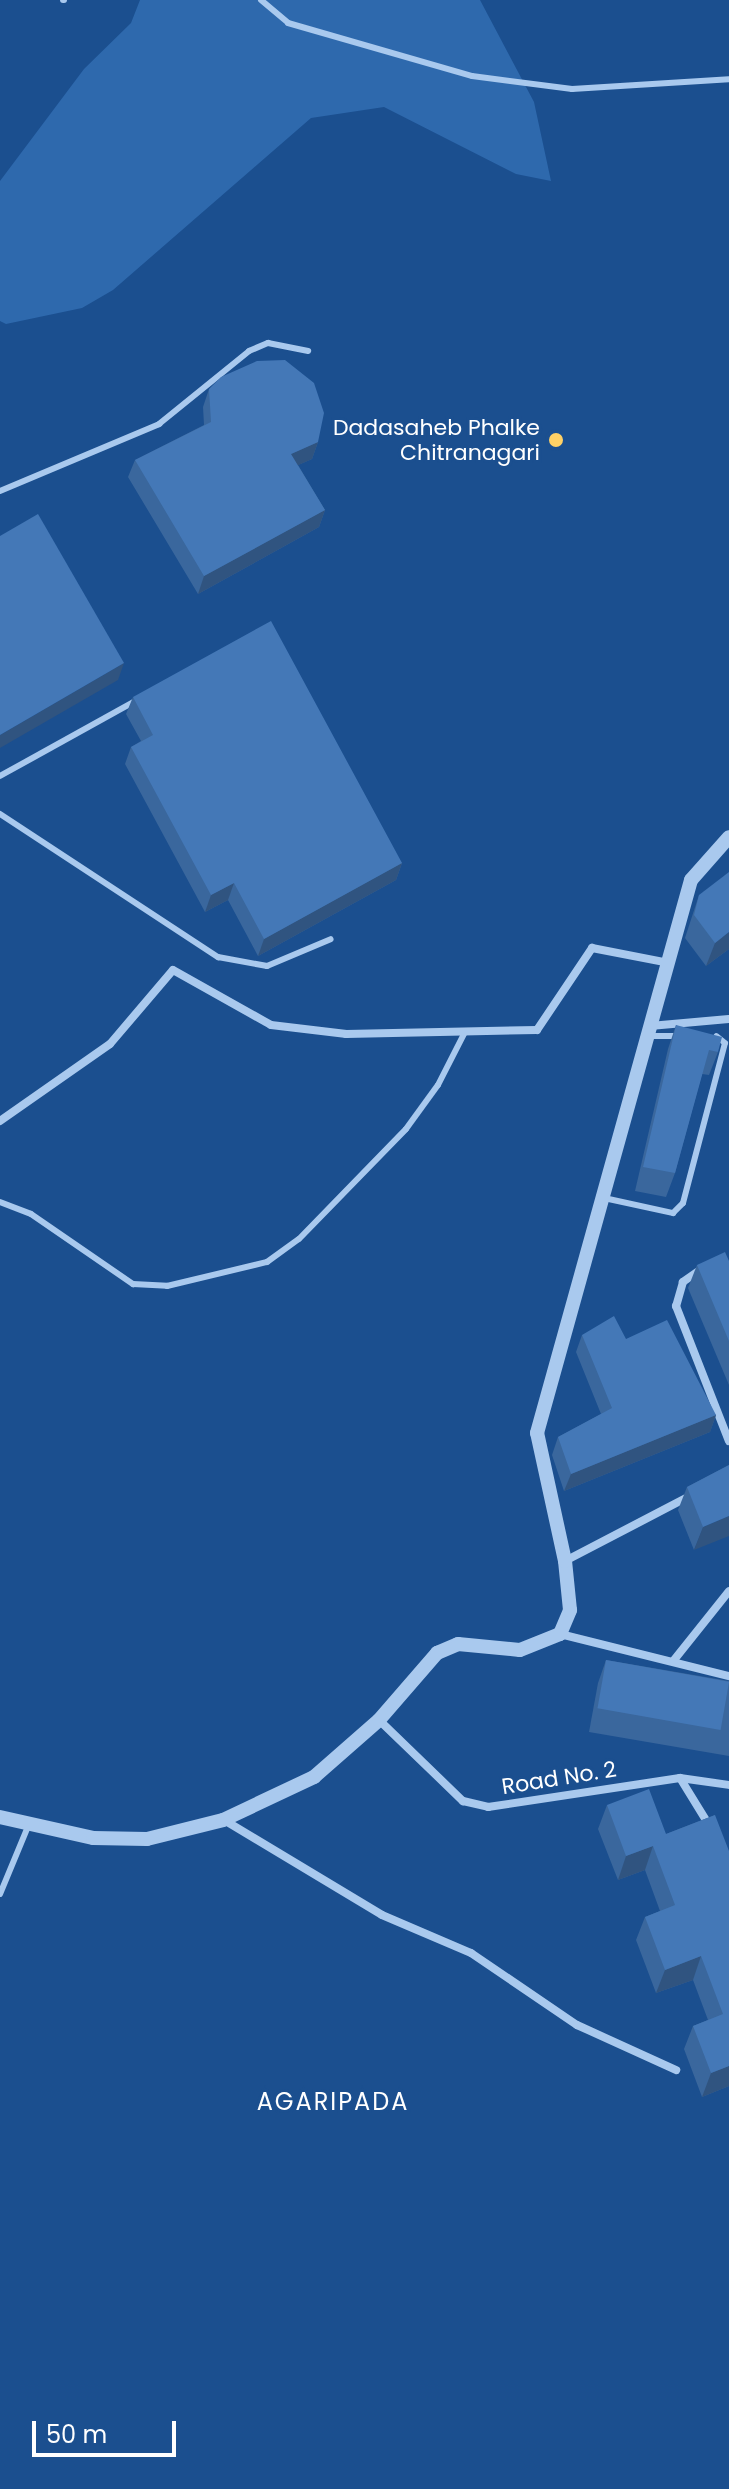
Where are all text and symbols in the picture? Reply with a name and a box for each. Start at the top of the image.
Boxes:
place label: Dadasaheb Phalke Chitranagari [333,414,540,466]
marker: Dadasaheb Phalke Chitranagari [547,431,565,449]
street label: Road No. 2 [500,1756,618,1800]
district label: AGARIPADA [257,2088,409,2116]
scale bar [36,2405,180,2455]
text: 50 m [46,2418,107,2451]

